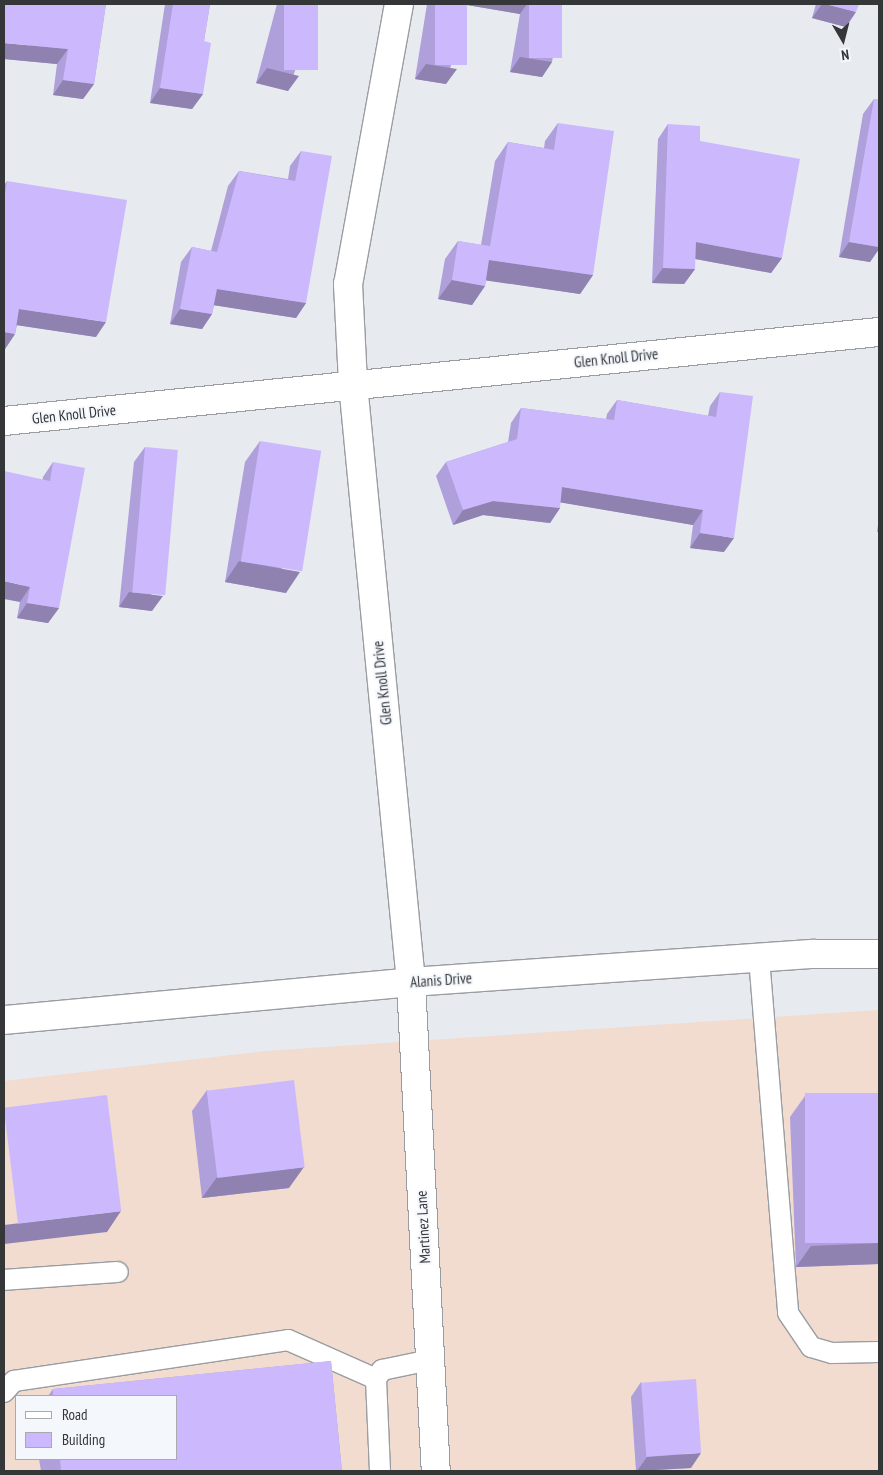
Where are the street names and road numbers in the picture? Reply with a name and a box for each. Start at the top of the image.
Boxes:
street label: Glen Knoll Drive [573,345,659,371]
street label: Glen Knoll Drive [31,401,117,427]
street label: Glen Knoll Drive [369,640,395,726]
street label: Alanis Drive [409,969,473,991]
street label: Martinez Lane [412,1190,434,1264]

